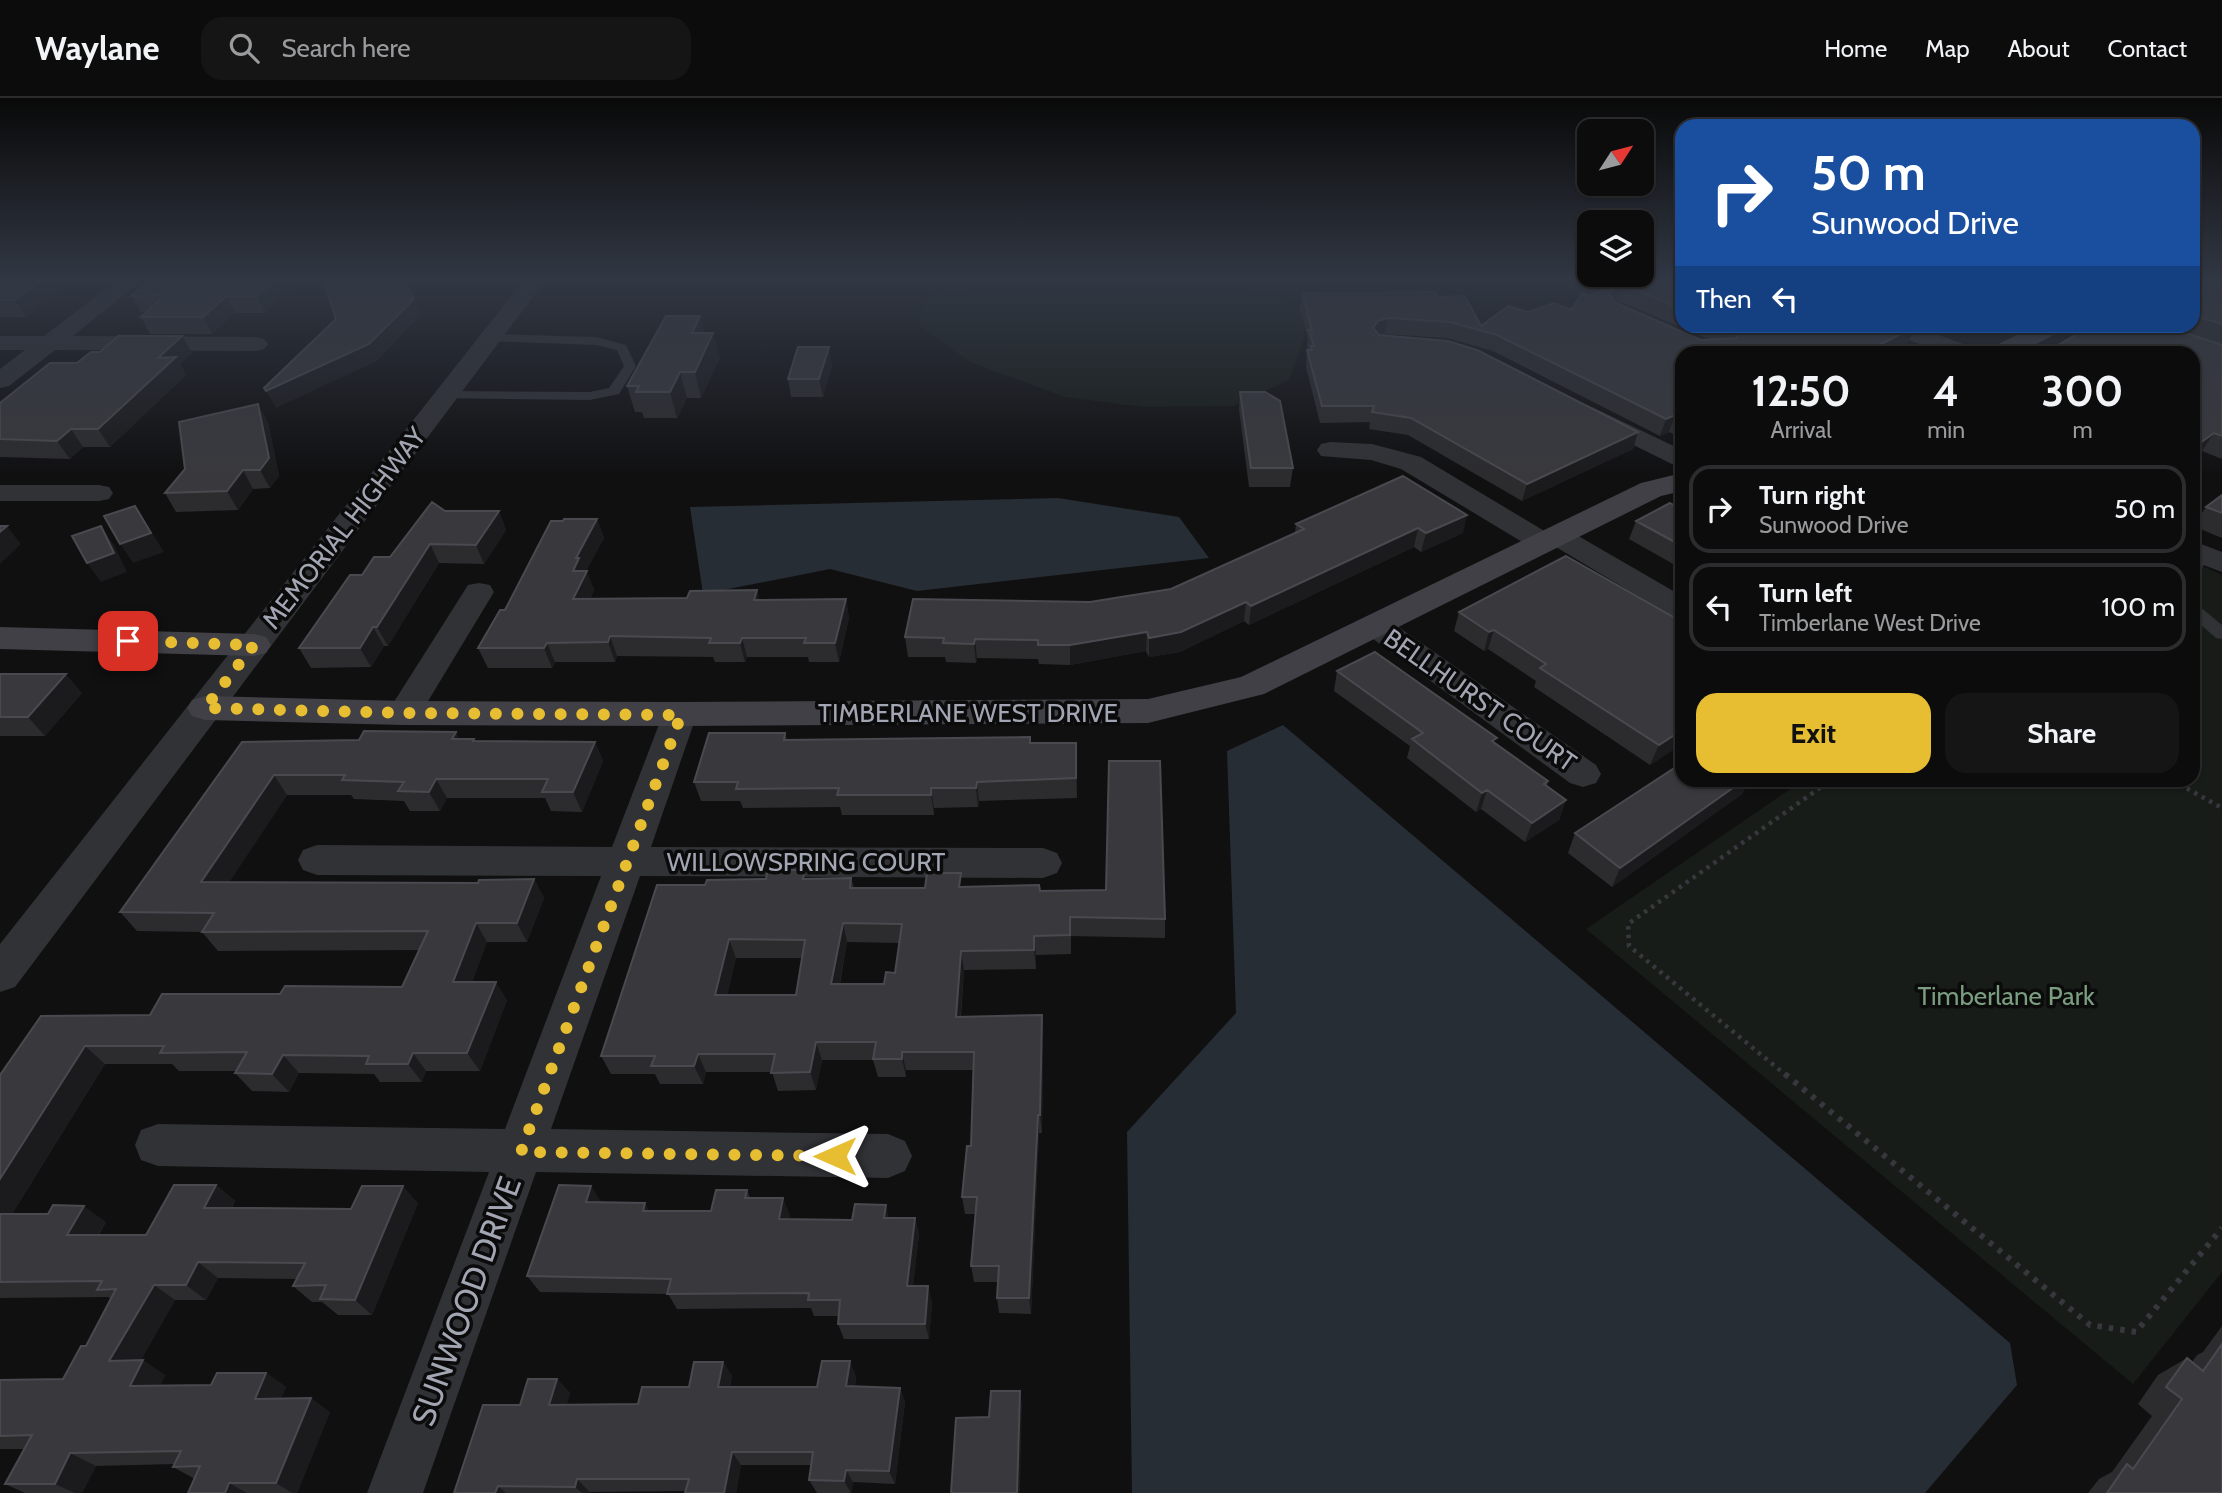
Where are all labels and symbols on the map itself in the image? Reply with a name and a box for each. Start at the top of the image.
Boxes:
north arrow [1577,119,1654,196]
street label: MEMORIAL HIGHWAY [255,421,433,635]
pin [98,611,158,671]
street label: BELLHURST COURT [1378,622,1582,778]
street label: TIMBERLANE WEST DRIVE [818,697,1118,729]
street label: WILLOWSPRING COURT [667,846,946,878]
park label: Timberlane Park [1917,980,2095,1012]
position arrow [798,1119,872,1193]
street label: SUNWOOD DRIVE [403,1171,529,1431]

